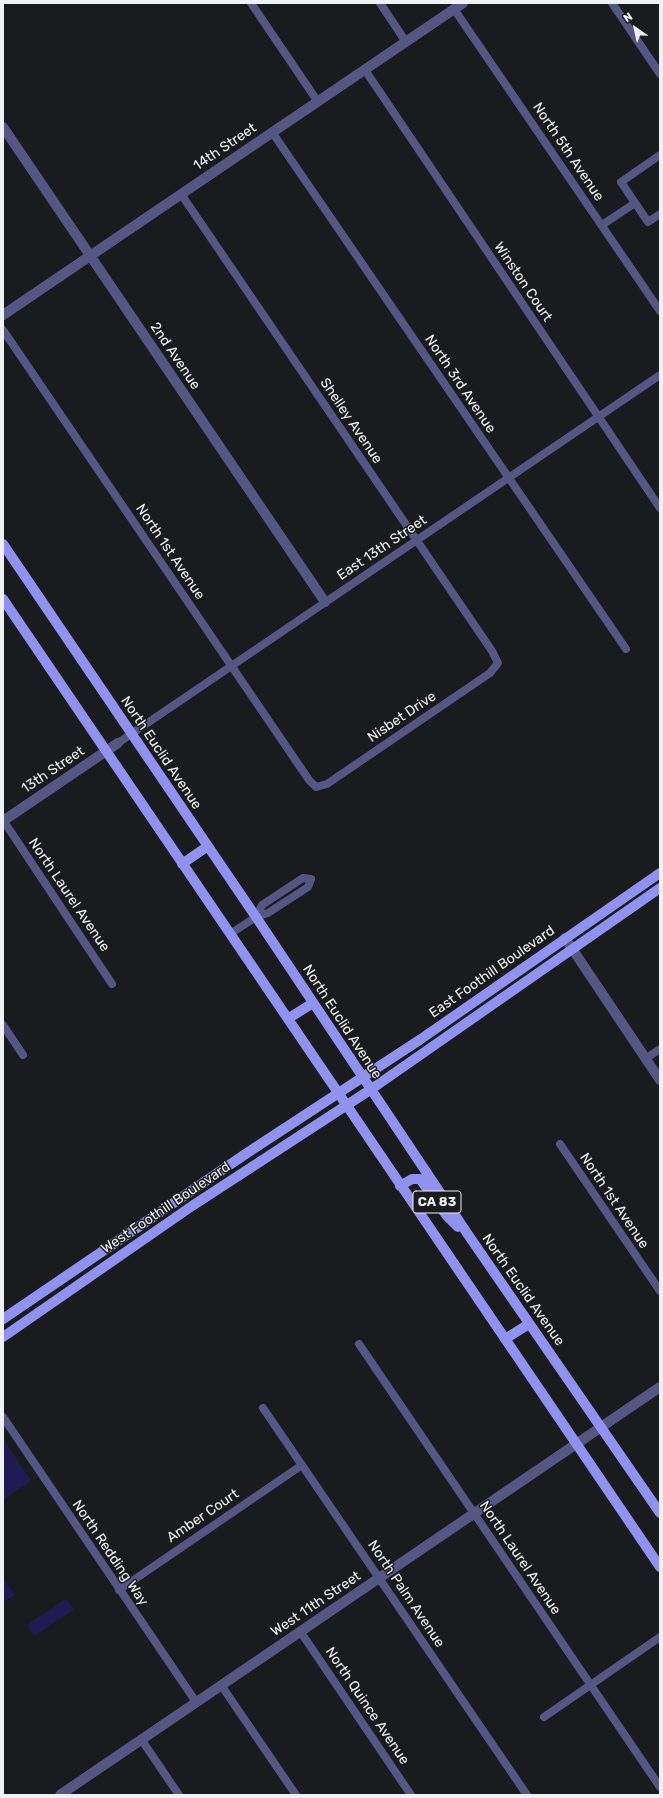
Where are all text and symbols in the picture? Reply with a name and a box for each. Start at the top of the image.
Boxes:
north arrow [615,8,655,48]
text: N [621,10,635,25]
street label: North 5th Avenue [529,100,607,204]
street label: 14th Street [190,120,260,174]
street label: Winston Court [490,239,556,325]
street label: 2nd Avenue [146,319,204,393]
street label: North 3rd Avenue [421,332,499,436]
street label: Shelley Avenue [316,375,386,467]
street label: North 1st Avenue [132,501,208,603]
street label: East 13th Street [334,512,430,584]
street label: Nisbet Drive [365,688,439,746]
street label: North Euclid Avenue [117,693,205,813]
street label: 13th Street [18,743,88,797]
street label: North Laurel Avenue [25,835,113,955]
street label: East Foothill Boulevard [426,922,558,1022]
street label: North Euclid Avenue [299,962,385,1082]
street label: North 1st Avenue [576,1150,652,1252]
street label: West Foothill Boulevard [98,1159,234,1257]
road number: CA 83 [413,1191,461,1213]
street label: North Euclid Avenue [478,1231,568,1349]
street label: Amber Court [164,1486,242,1546]
street label: North Redding Way [68,1497,152,1609]
street label: North Laurel Avenue [476,1498,564,1618]
street label: North Palm Avenue [364,1537,448,1651]
street label: West 11th Street [268,1568,364,1640]
street label: North Quince Avenue [321,1644,413,1768]

